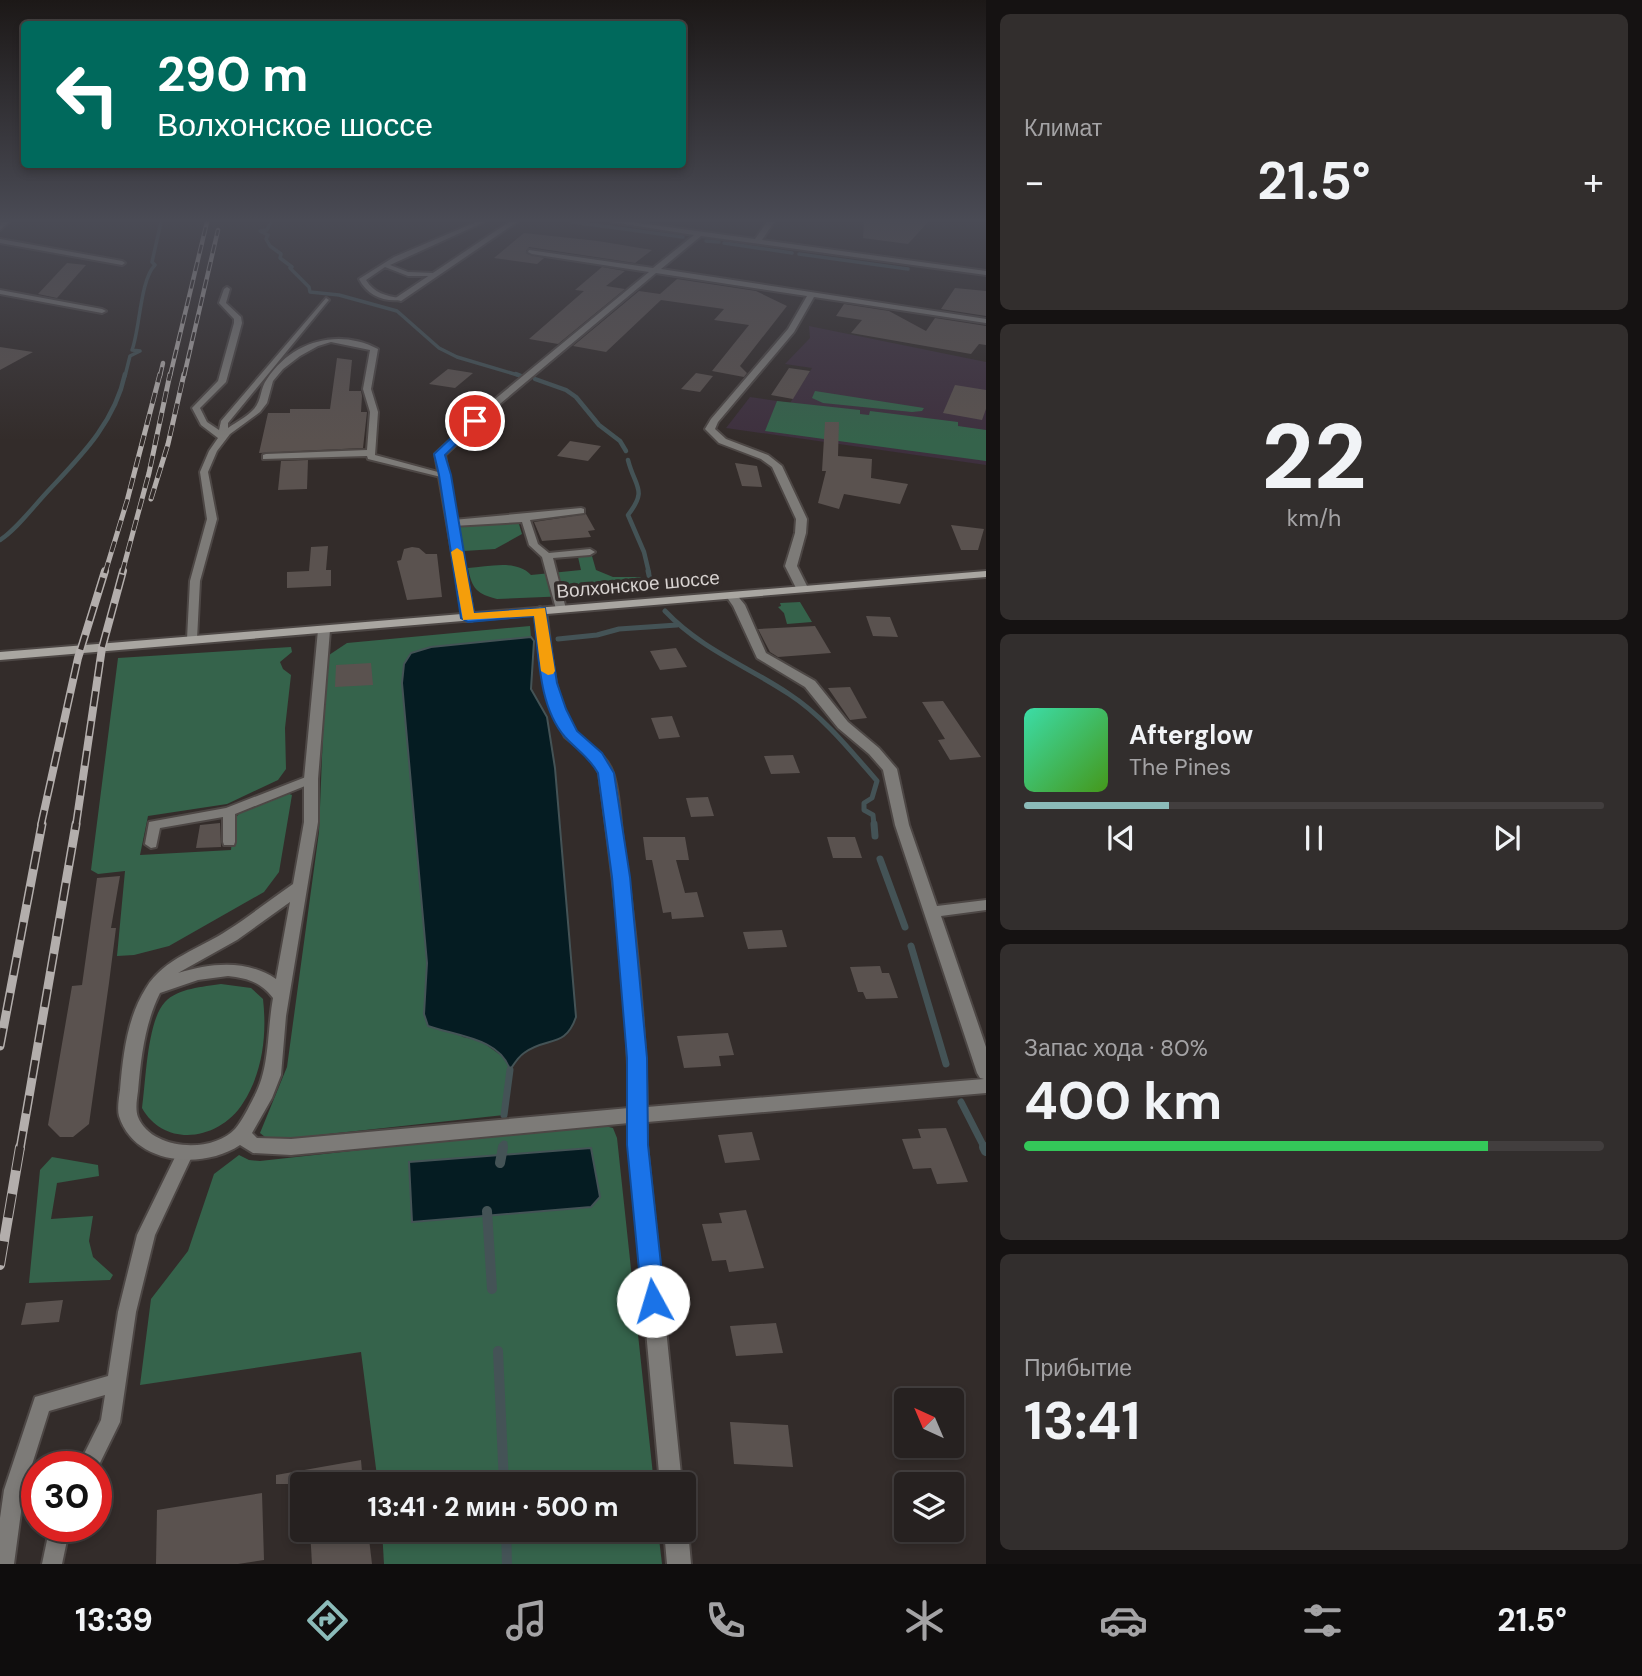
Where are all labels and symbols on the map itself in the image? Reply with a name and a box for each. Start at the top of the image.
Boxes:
pin [445,391,505,451]
street label: Волхонское шоссе [555,565,721,604]
position arrow [616,1264,690,1338]
north arrow [894,1388,964,1458]
speed limit sign: 30 [21,1451,112,1542]

